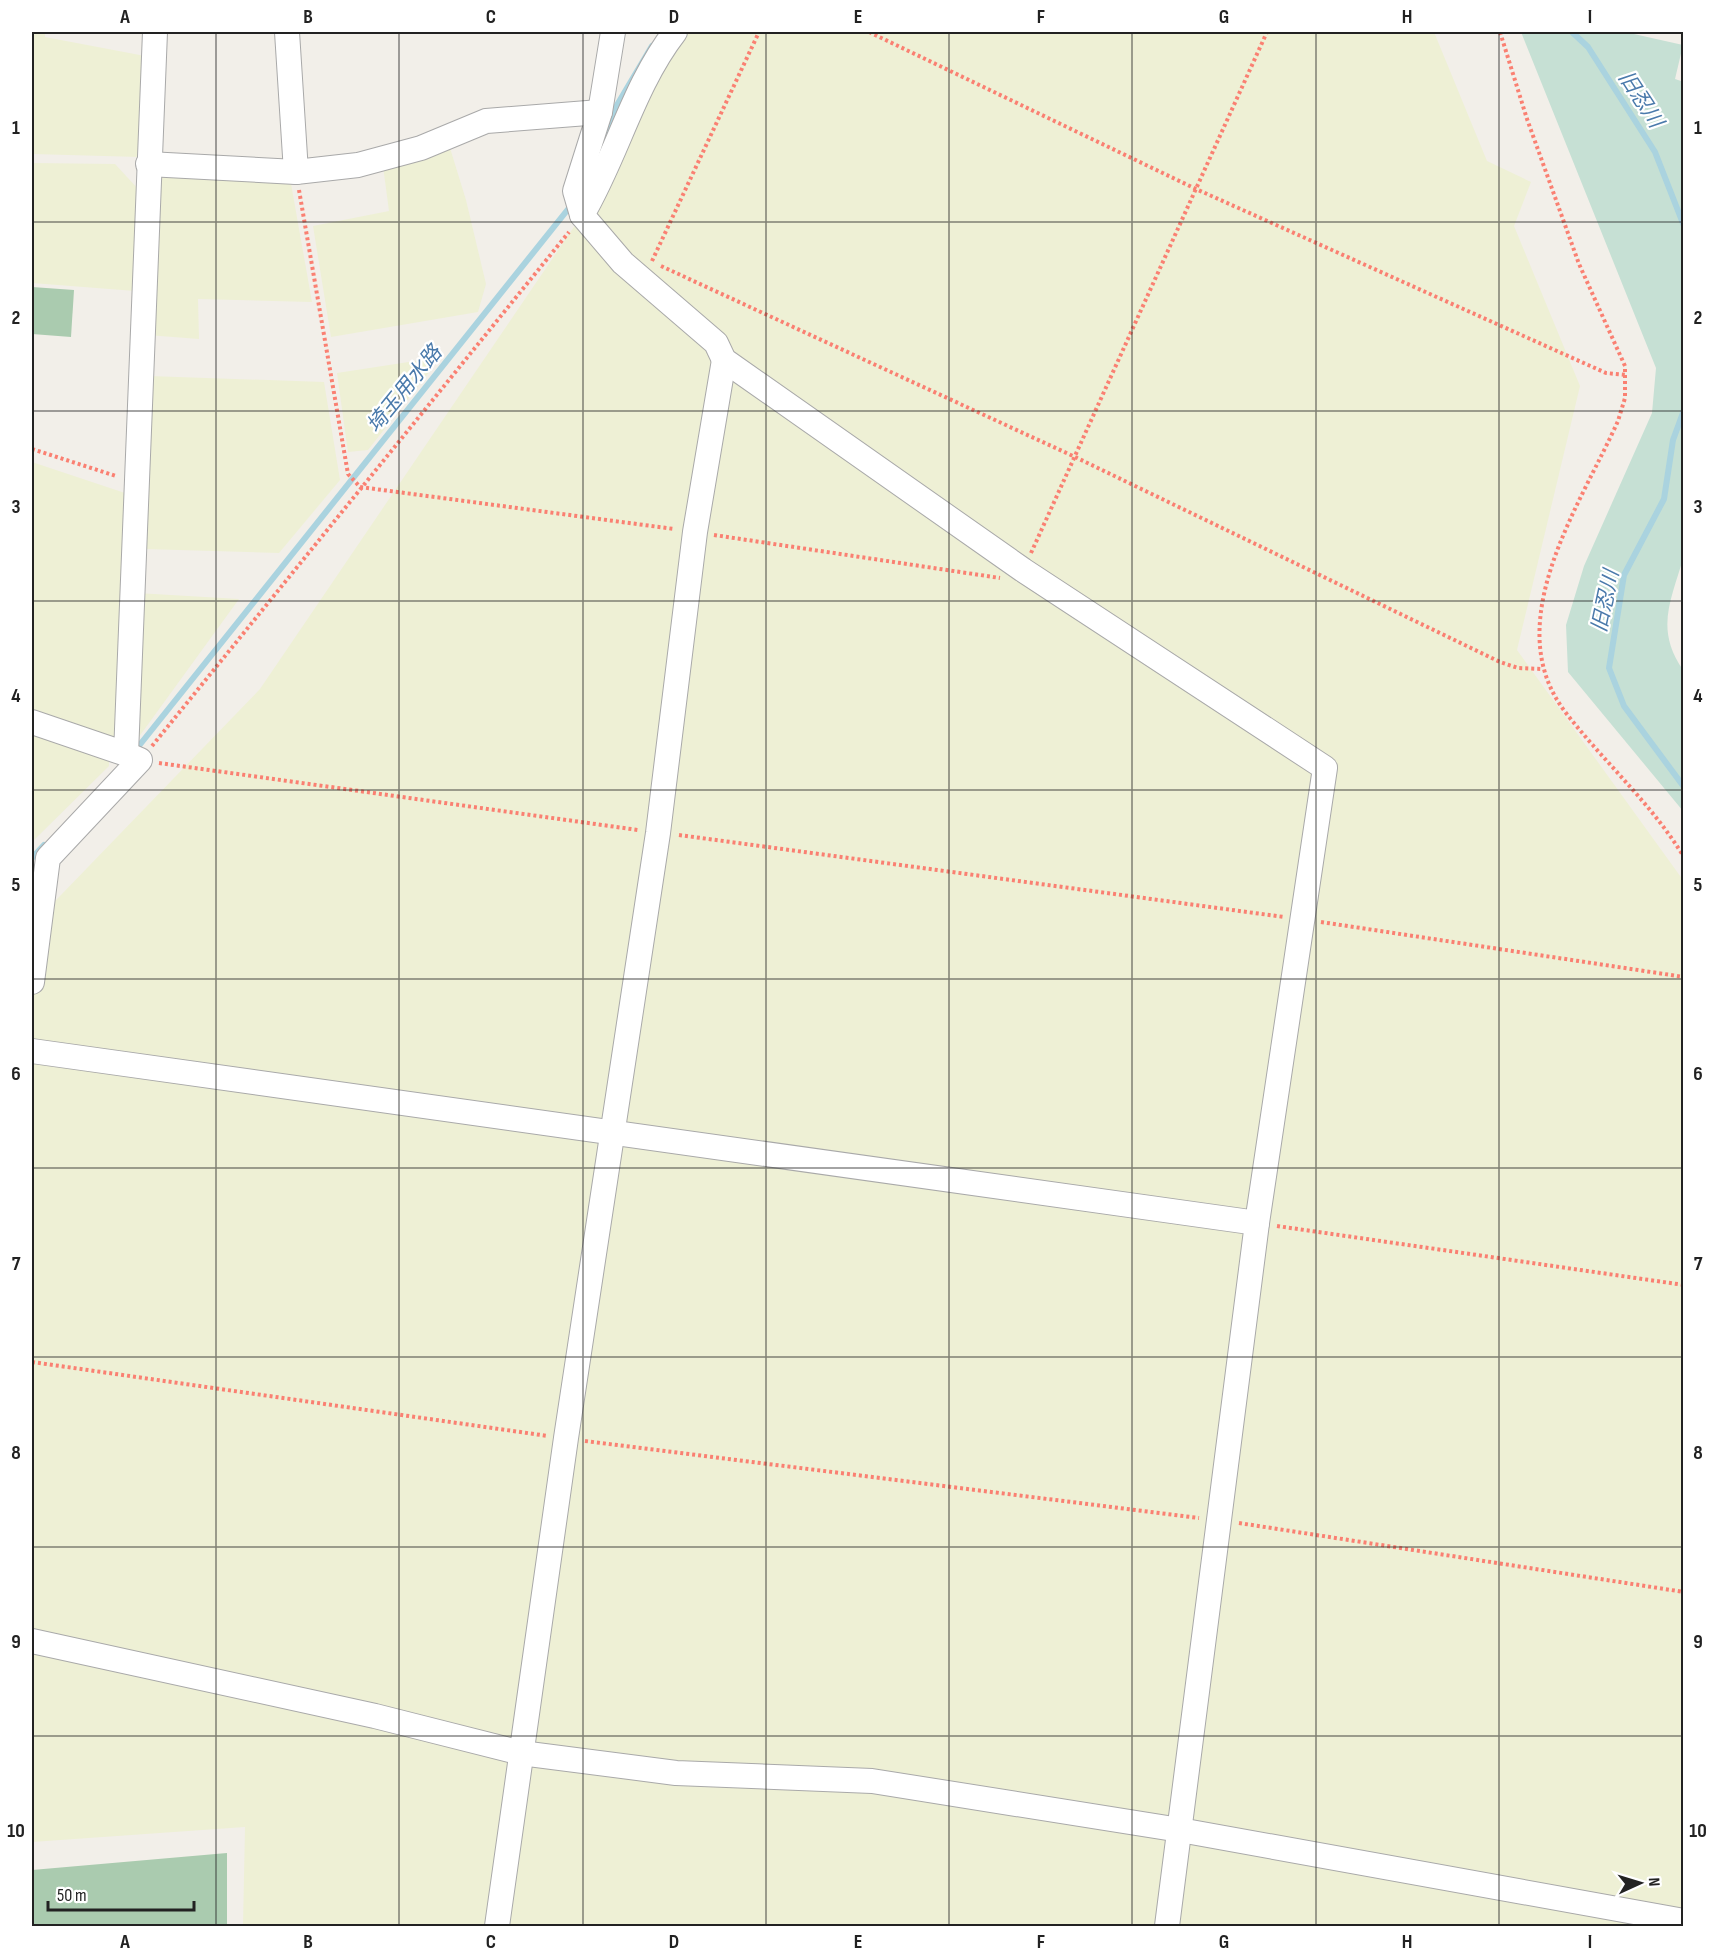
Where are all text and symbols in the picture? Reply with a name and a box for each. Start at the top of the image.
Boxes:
text: A [119,5,130,29]
text: B [303,5,313,29]
text: C [486,5,496,29]
text: D [669,5,679,29]
text: E [854,5,862,29]
text: F [1037,5,1045,29]
text: G [1219,5,1229,29]
text: H [1402,5,1412,29]
text: I [1588,5,1592,29]
water label: 旧忍川 [1613,66,1669,134]
text: 1 [12,116,20,140]
text: 1 [1694,116,1702,140]
text: 2 [12,306,20,330]
text: 2 [1694,306,1702,330]
water label: 埼玉用水路 [362,339,448,438]
text: 3 [12,495,21,519]
text: 3 [1694,495,1703,519]
water label: 旧忍川 [1587,566,1625,635]
text: 4 [11,684,21,708]
text: 4 [1693,684,1703,708]
text: 5 [12,873,21,897]
text: 5 [1694,873,1703,897]
text: 6 [11,1062,21,1086]
text: 6 [1693,1062,1703,1086]
text: 7 [12,1252,21,1276]
text: 7 [1694,1252,1703,1276]
text: 8 [11,1441,21,1465]
text: 8 [1693,1441,1703,1465]
text: 9 [11,1630,21,1654]
text: 9 [1693,1630,1703,1654]
text: 10 [7,1819,25,1843]
text: 10 [1689,1819,1707,1843]
north arrow [1610,1853,1670,1913]
scale bar [48,1874,194,1912]
text: N [1644,1877,1663,1887]
text: 50 m [57,1885,87,1906]
text: A [119,1930,130,1954]
text: B [303,1930,313,1954]
text: C [486,1930,496,1954]
text: D [669,1930,679,1954]
text: E [854,1930,862,1954]
text: F [1037,1930,1045,1954]
text: G [1219,1930,1229,1954]
text: H [1402,1930,1412,1954]
text: I [1588,1930,1592,1954]

